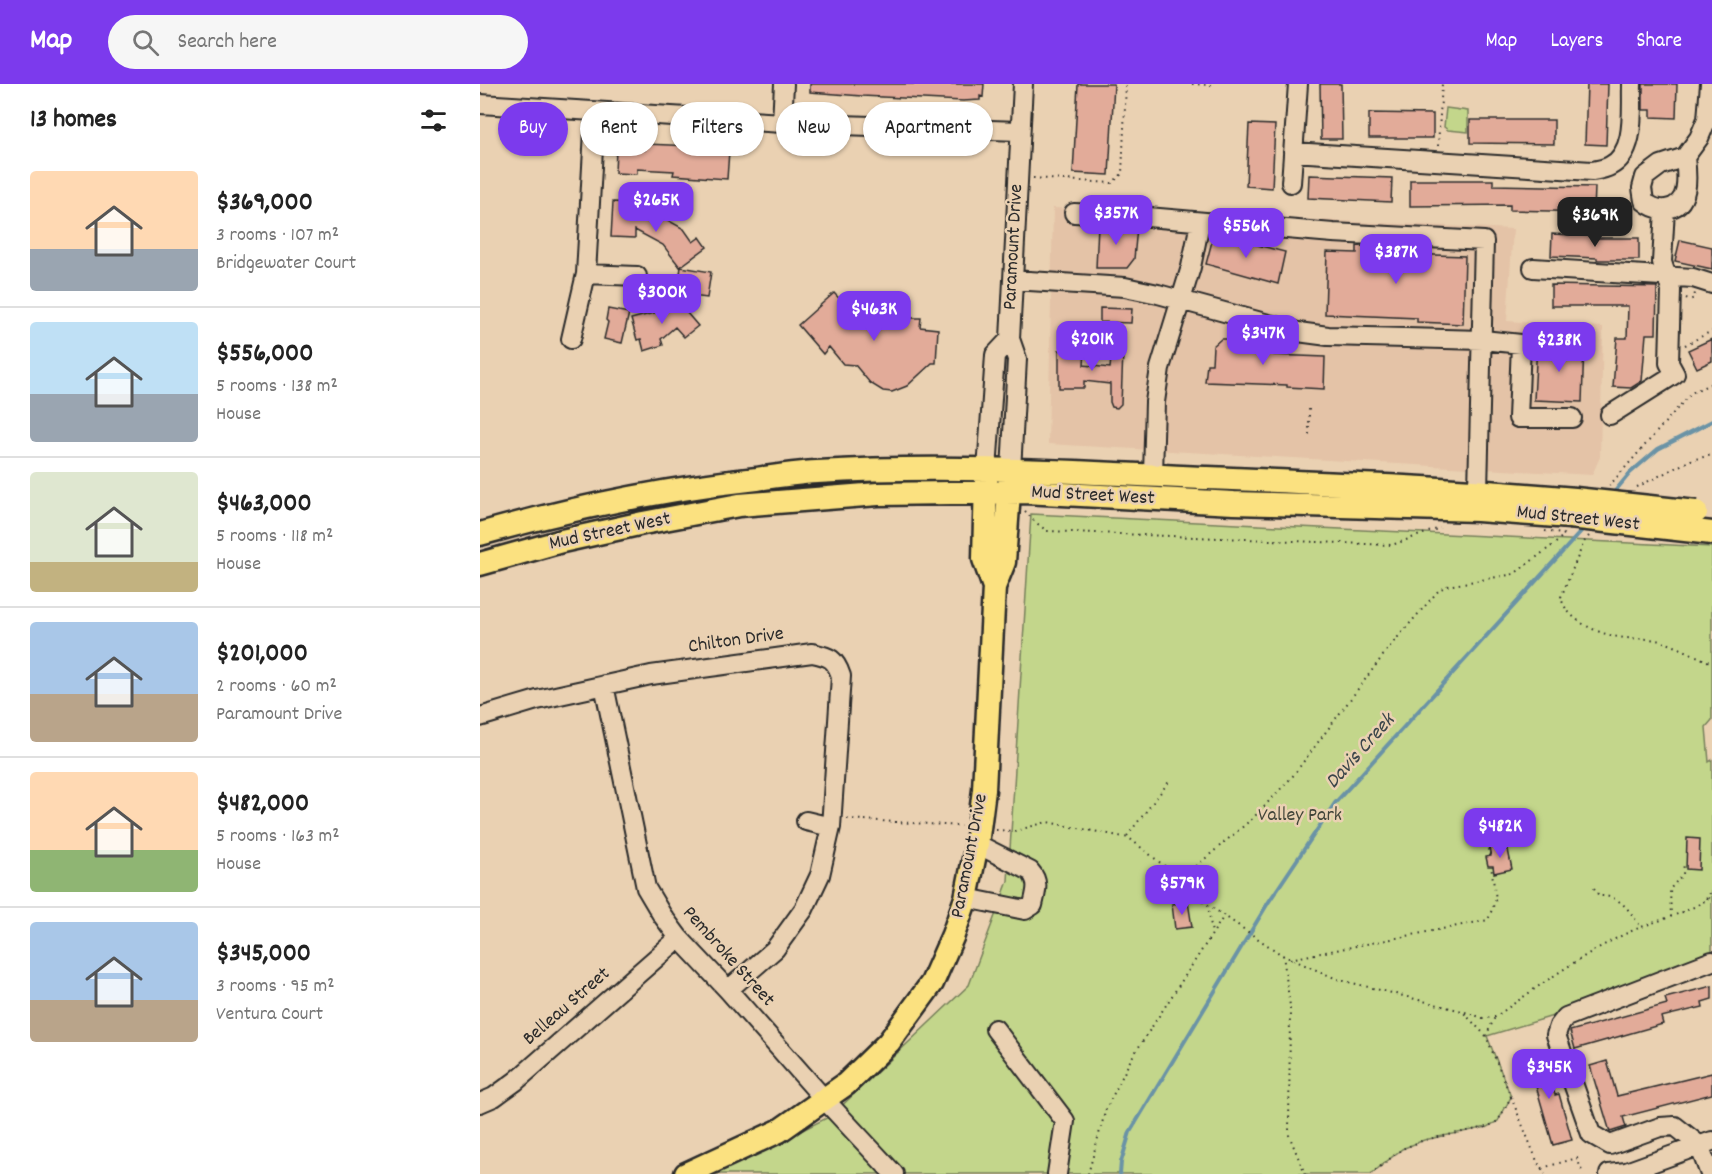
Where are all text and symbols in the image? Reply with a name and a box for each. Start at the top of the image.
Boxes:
search box [108,15,528,69]
text: Map [30,22,72,62]
icon: search [129,26,162,59]
text: Search here [177,27,277,58]
text: Map [1486,27,1517,57]
text: Layers [1550,27,1603,57]
text: Share [1636,27,1682,57]
text: 13 homes [30,102,117,139]
chip: Buy [498,102,568,156]
chip: Rent [580,102,658,156]
chip: Filters [670,102,764,156]
chip: New [776,102,851,156]
chip: Apartment [863,102,993,156]
icon: filters [417,104,450,137]
pin: $265K [614,182,698,233]
street label: Paramount Drive [997,183,1031,311]
text: $369,000 [216,185,313,222]
text: $265K [632,187,680,215]
icon: home [78,195,150,267]
pin: $357K [1074,195,1158,246]
pin: $369K [1553,197,1637,248]
text: $357K [1093,200,1139,228]
text: $369K [1571,202,1619,230]
pin: $556K [1204,208,1288,259]
text: $556K [1222,213,1270,241]
text: 3 rooms · 107 m² [216,222,339,250]
pin: $387K [1354,234,1438,285]
text: $387K [1374,239,1418,267]
text: Bridgewater Court [216,250,356,278]
pin: $300K [620,274,704,325]
text: $300K [637,279,687,307]
pin: $463K [832,291,916,342]
text: $463K [851,296,897,324]
pin: $347K [1221,315,1305,366]
text: $347K [1241,320,1285,348]
pin: $201K [1050,321,1134,372]
pin: $238K [1517,322,1601,373]
text: $201K [1070,326,1114,354]
text: $238K [1536,327,1582,355]
text: $556,000 [216,336,313,373]
icon: home [78,346,150,418]
text: 5 rooms · 138 m² [216,373,338,401]
text: House [216,401,261,429]
street label: Mud Street West [1031,479,1155,513]
text: $463,000 [216,486,312,523]
icon: home [78,496,150,568]
street label: Mud Street West [1515,499,1641,539]
street label: Mud Street West [547,505,673,559]
text: 5 rooms · 118 m² [216,523,333,551]
text: House [216,551,261,579]
street label: Chilton Drive [686,620,786,662]
text: $201,000 [216,636,308,673]
icon: home [78,646,150,718]
text: 2 rooms · 60 m² [216,673,337,701]
text: Paramount Drive [216,701,342,729]
water label: Davis Creek [1319,706,1405,796]
text: $482,000 [216,786,309,823]
street label: Paramount Drive [944,791,996,921]
icon: home [78,796,150,868]
park label: Valley Park [1258,802,1342,830]
pin: $482K [1458,808,1542,859]
text: $482K [1478,813,1522,841]
text: 5 rooms · 163 m² [216,823,340,851]
text: House [216,851,261,879]
pin: $579K [1140,865,1224,916]
text: $579K [1159,870,1205,898]
street label: Pembroke Street [675,901,781,1013]
text: $345,000 [216,936,311,973]
icon: home [78,946,150,1018]
street label: Belleau Street [517,961,617,1053]
text: 3 rooms · 95 m² [216,973,335,1001]
text: Ventura Court [216,1001,323,1029]
pin: $345K [1507,1049,1591,1100]
text: $345K [1526,1054,1572,1082]

